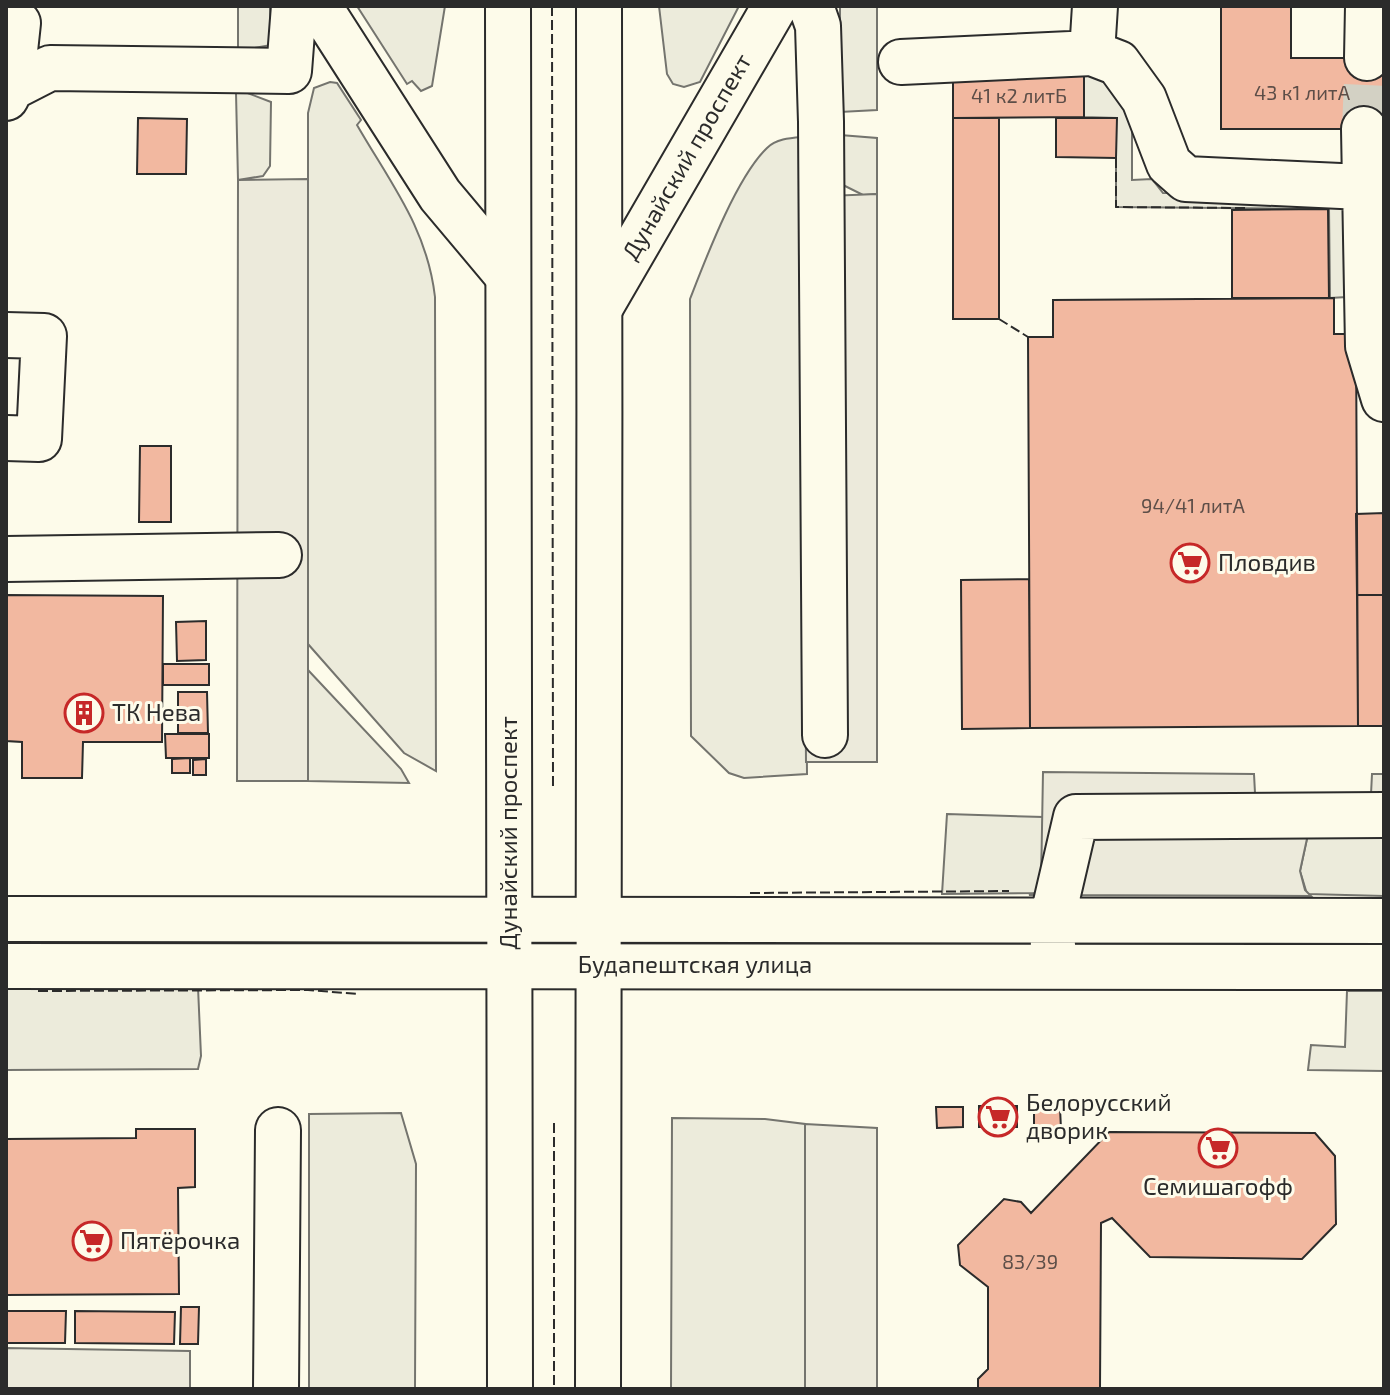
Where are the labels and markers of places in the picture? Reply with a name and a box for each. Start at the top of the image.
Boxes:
supermarket icon: Пловдив [1169,542,1211,584]
place label: Пловдив [1218,547,1316,576]
building icon: ТК Нева [63,692,105,734]
place label: ТК Нева [112,697,201,726]
place label: Белорусский дворик [1026,1087,1172,1144]
supermarket icon: Белорусский дворик [977,1096,1019,1138]
supermarket icon: Семишагофф [1197,1127,1239,1169]
place label: Семишагофф [1143,1171,1293,1200]
supermarket icon: Пятёрочка [71,1220,113,1262]
place label: Пятёрочка [120,1225,240,1254]

